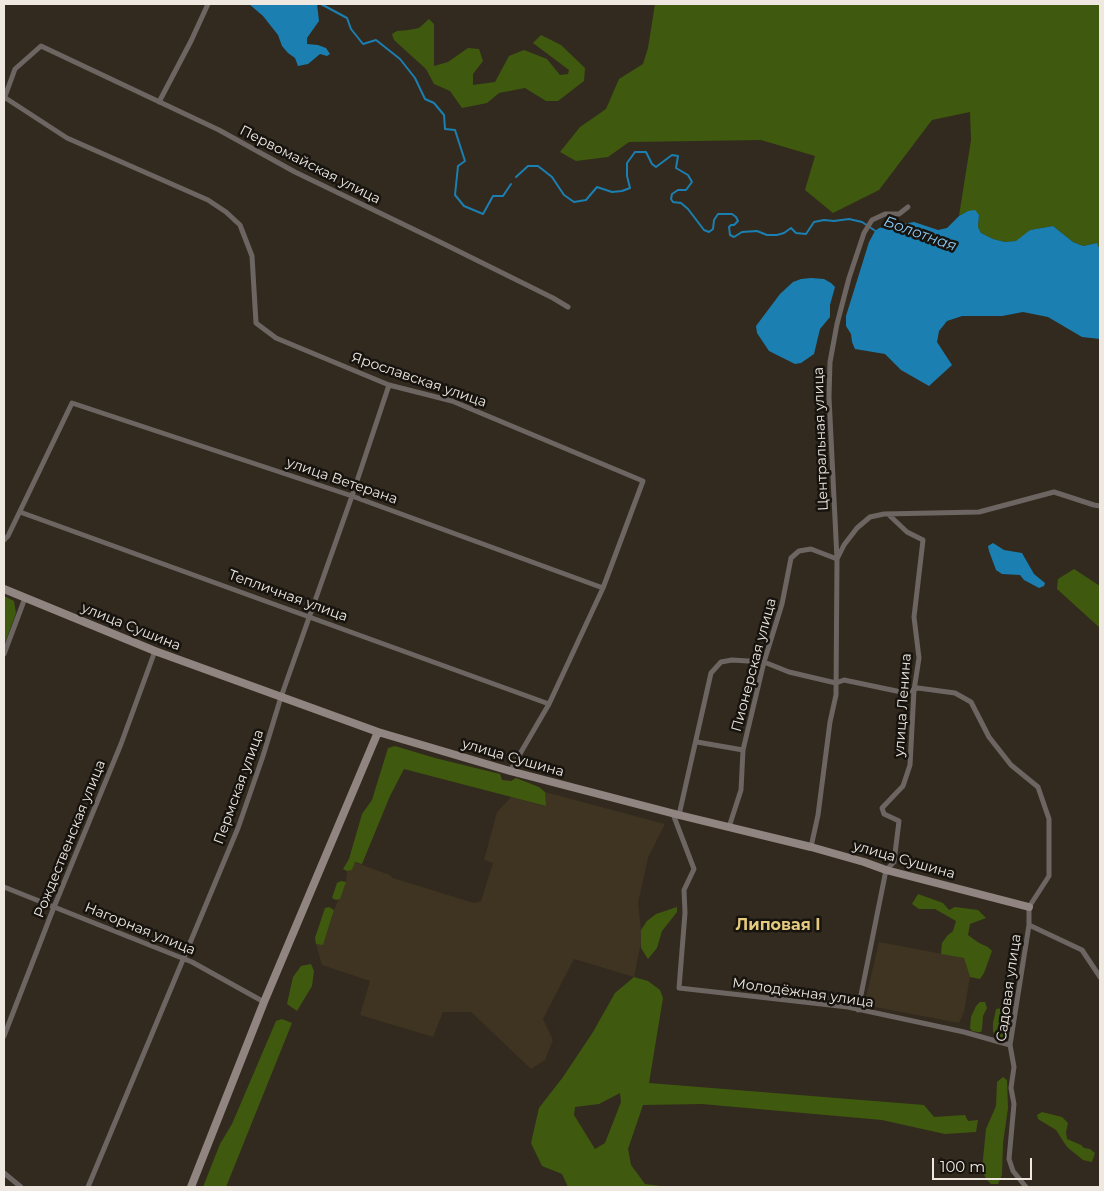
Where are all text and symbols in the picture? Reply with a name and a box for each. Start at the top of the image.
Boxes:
street label: Первомайская улица [237,122,383,208]
water label: Болотная [881,213,959,255]
street label: Ярославская улица [349,349,489,411]
street label: Центральная улица [810,367,832,511]
street label: улица Ветерана [284,454,400,508]
street label: Тепличная улица [226,567,350,625]
street label: Пионерская улица [728,596,780,734]
street label: улица Сушина [79,599,183,655]
street label: улица Ленина [891,653,915,757]
street label: Пермская улица [210,727,268,847]
street label: улица Сушина [460,735,566,781]
street label: Рождественская улица [31,758,109,920]
street label: улица Сушина [851,837,957,883]
street label: Нагорная улица [82,899,198,959]
district label: Липовая I [735,915,821,935]
street label: Садовая улица [993,933,1025,1043]
street label: Молодёжная улица [731,975,875,1011]
scale bar [934,1148,1034,1180]
text: 100 m [940,1157,985,1176]

